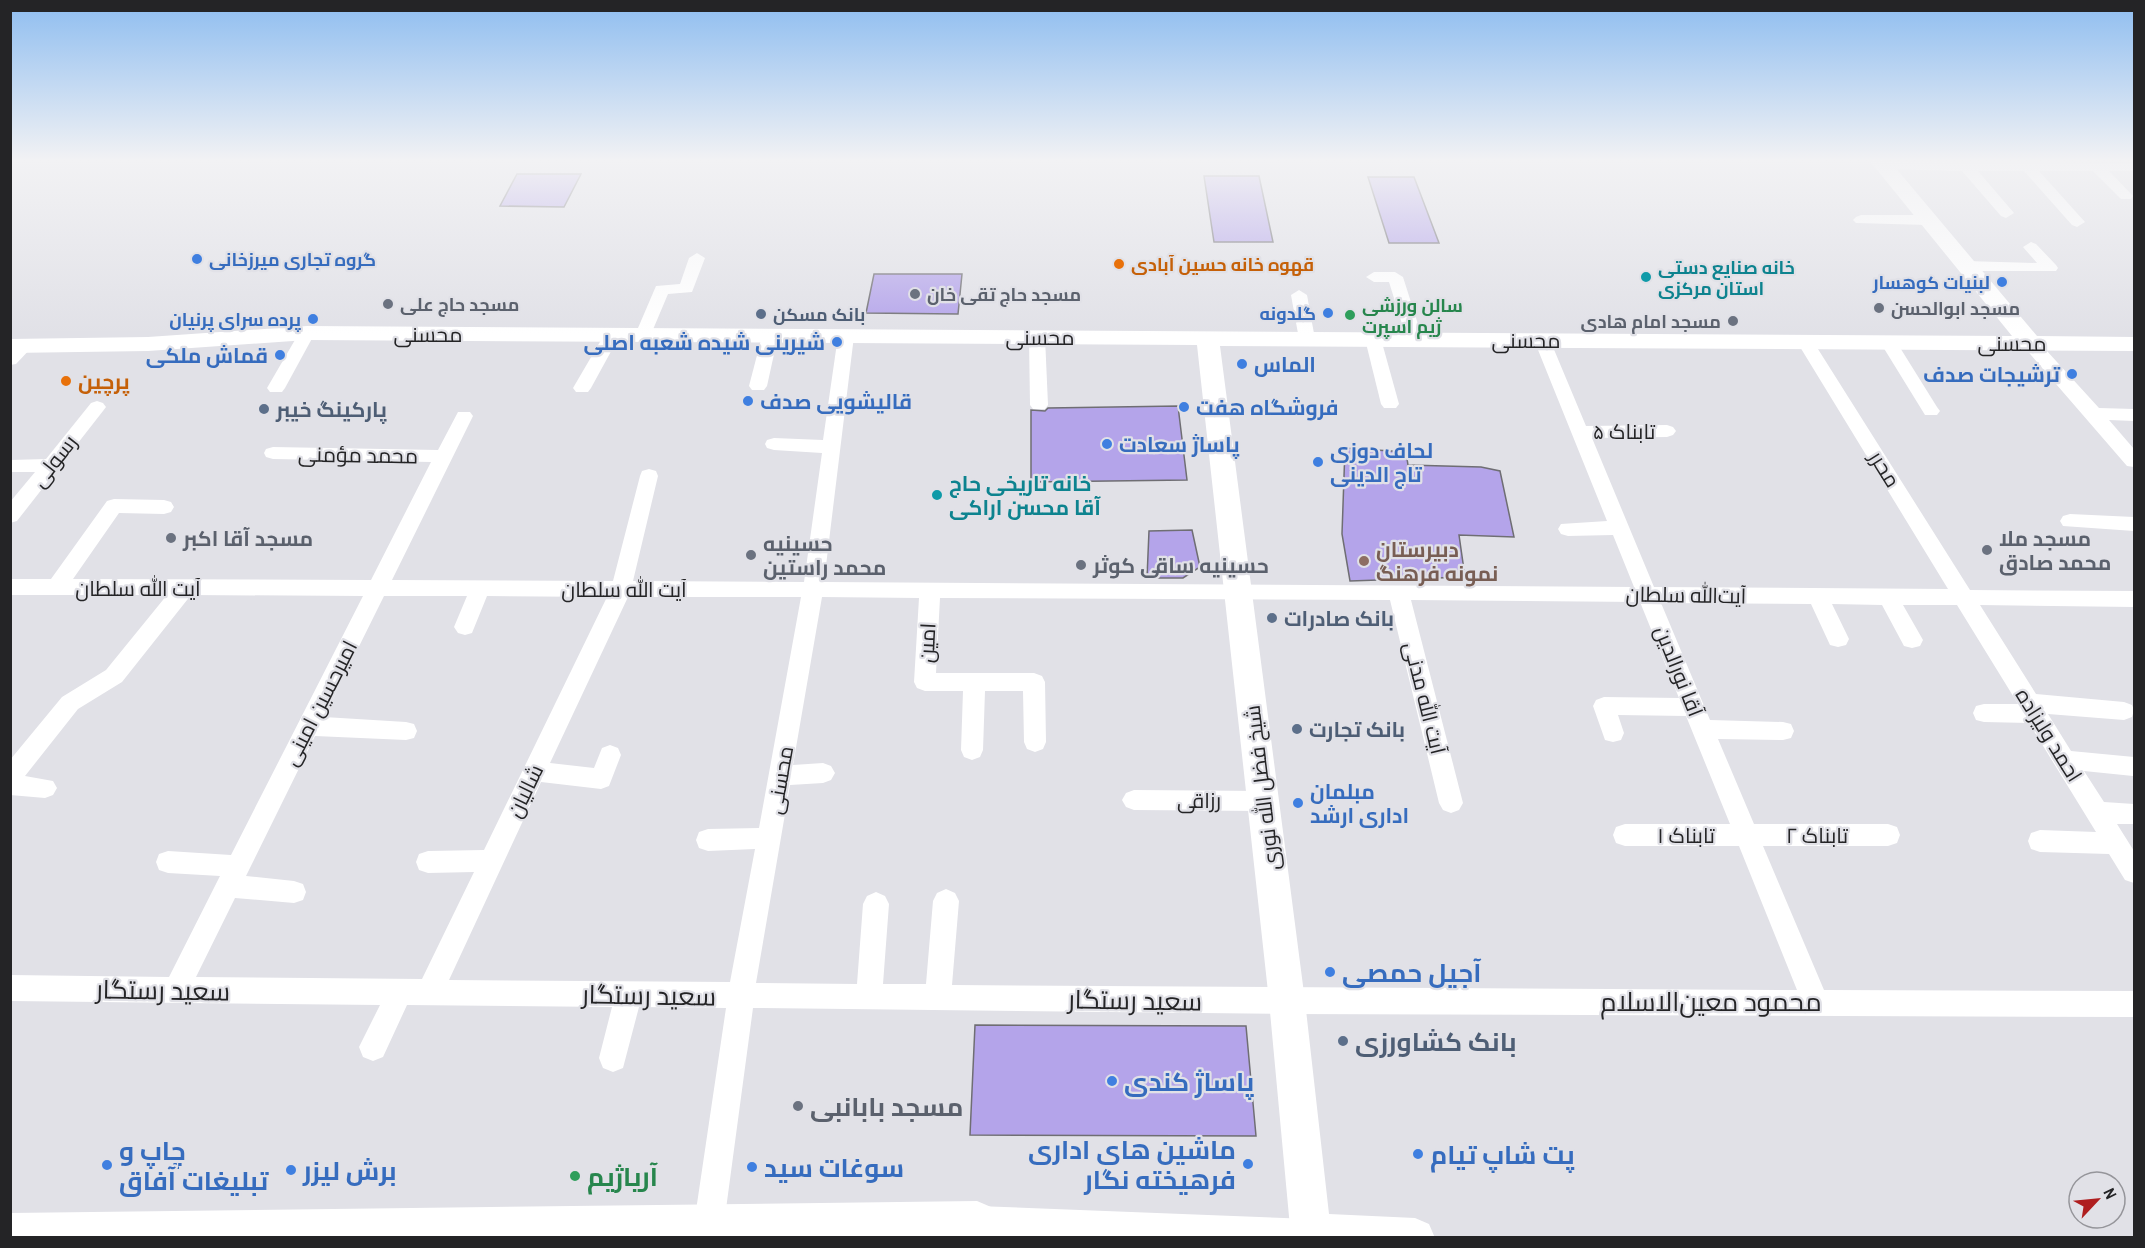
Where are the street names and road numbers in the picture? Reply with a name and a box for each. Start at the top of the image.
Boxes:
street label: محسنی [394,320,462,349]
street label: محسنی [1006,323,1074,352]
street label: محسنی [1492,326,1560,355]
street label: محسنی [1978,329,2046,358]
street label: تابناک ۵ [1593,417,1656,446]
street label: رسولی [24,429,84,493]
street label: محمد مؤمنی [298,439,418,471]
street label: محرر [1862,444,1907,493]
street label: آیت الله سلطان [75,574,201,603]
street label: آیت الله سلطان [561,575,687,604]
street label: آیت‌الله سلطان [1625,579,1747,611]
street label: آقا نورالدین [1648,621,1710,721]
street label: امین [911,622,943,664]
street label: امیرحسین امینی [276,635,364,771]
street label: آیت الله مدنی [1397,639,1453,757]
street label: احمد ولیزاده [2009,683,2089,787]
street label: شیخ فضل الله نوری [1237,704,1287,872]
street label: محسنی [760,744,800,816]
street label: شالیان [500,760,550,822]
street label: رزاقی [1177,786,1221,815]
street label: تابناک ۱ [1657,821,1715,850]
street label: تابناک ۲ [1786,821,1848,850]
street label: سعید رستگار [93,971,231,1009]
street label: سعید رستگار [579,976,717,1014]
street label: سعید رستگار [1065,981,1203,1019]
street label: محمود معین‌الاسلام [1600,984,1822,1020]

